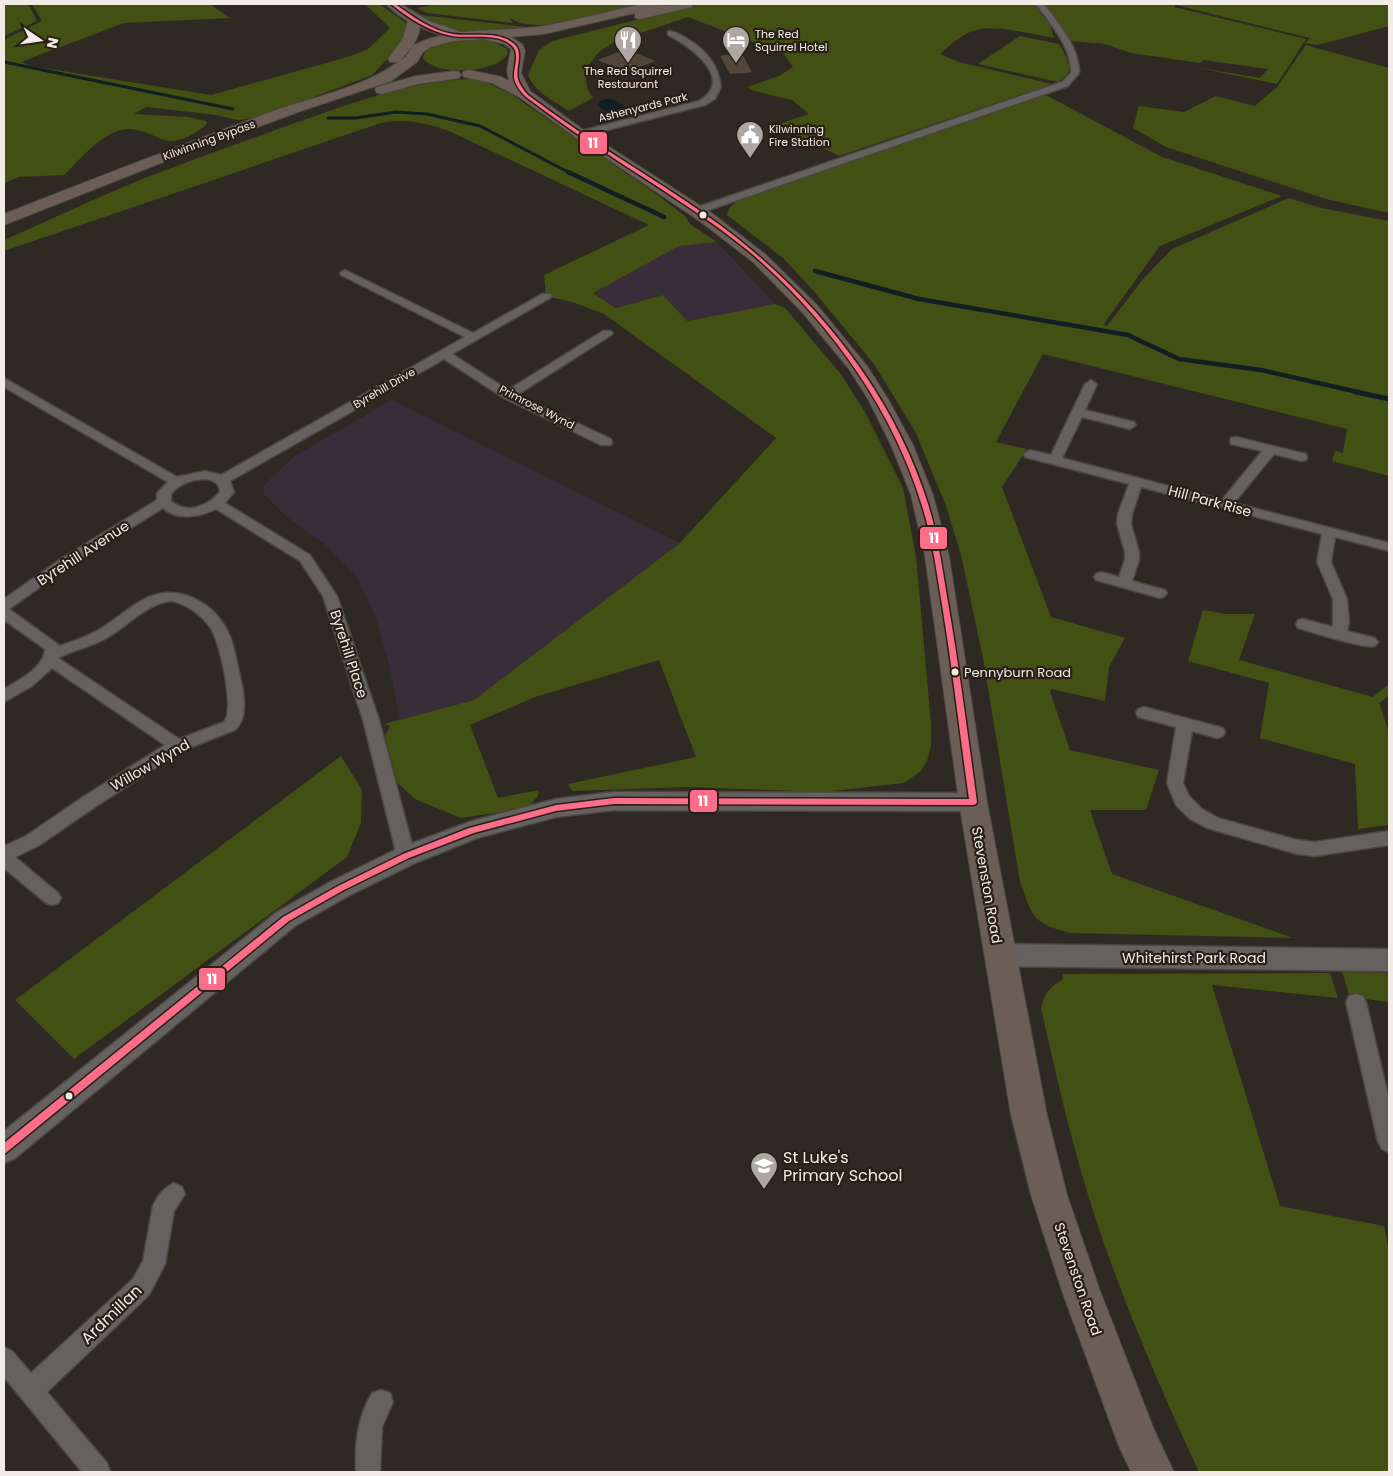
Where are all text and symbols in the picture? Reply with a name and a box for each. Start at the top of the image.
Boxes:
north arrow [15,15,65,65]
restaurant icon: The Red Squirrel Restaurant [613,25,643,64]
hotel icon: The Red Squirrel Hotel [721,25,751,64]
place label: The Red Squirrel Hotel [755,26,828,55]
text: N [42,36,64,50]
place label: The Red Squirrel Restaurant [584,63,672,92]
street label: Ashenyards Park [597,88,690,126]
street label: Kilwinning Bypass [161,116,258,164]
public building icon: Kilwinning Fire Station [735,120,765,159]
place label: Kilwinning Fire Station [769,121,830,150]
line badge: 11 [579,131,608,155]
text: 11 [588,133,598,153]
unlabelled marker [698,210,708,220]
street label: Byrehill Drive [350,364,418,412]
street label: Primrose Wynd [497,381,577,433]
street label: Hill Park Rise [1166,480,1254,522]
street label: Byrehill Avenue [33,516,133,590]
line badge: 11 [919,526,948,550]
text: 11 [929,528,939,548]
street label: Byrehill Place [325,607,373,701]
place label: Pennyburn Road [964,663,1071,682]
marker: Pennyburn Road [950,667,960,677]
street label: Willow Wynd [107,734,193,796]
line badge: 11 [689,789,718,813]
text: 11 [698,791,708,811]
street label: Stevenston Road [967,825,1007,945]
street label: Whitehirst Park Road [1122,948,1266,968]
line badge: 11 [198,967,226,991]
text: 11 [207,969,217,989]
unlabelled marker [64,1091,74,1101]
place label: St Luke's Primary School [783,1146,902,1187]
school or university icon: St Luke's Primary School [749,1151,779,1190]
street label: Stevenston Road [1049,1220,1107,1338]
street label: Ardmillan [76,1279,147,1349]

